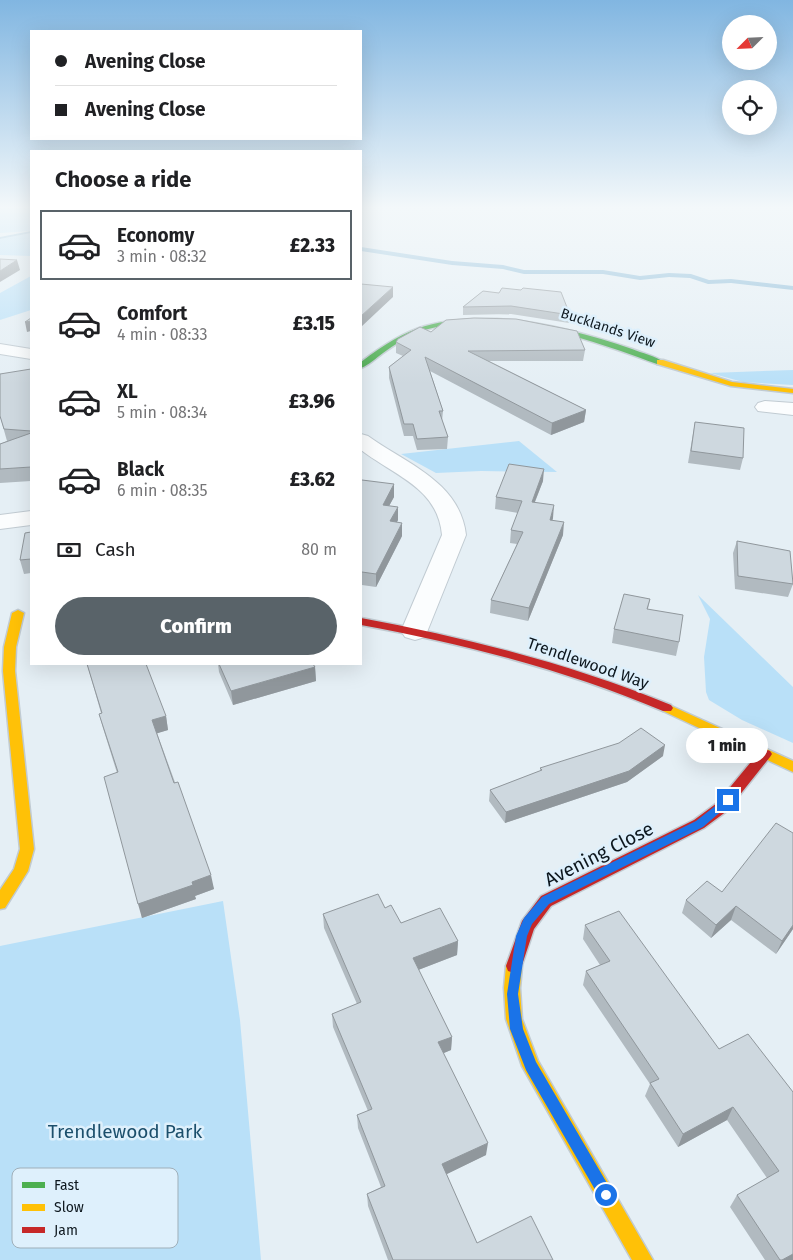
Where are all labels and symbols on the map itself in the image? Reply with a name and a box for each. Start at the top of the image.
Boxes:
north arrow [722,15,778,70]
street label: Bucklands View [559,305,657,351]
street label: Trendlewood Way [525,633,651,693]
callout: 1 min [687,728,769,762]
route end [717,789,739,811]
street label: Avening Close [541,817,657,891]
park label: Trendlewood Park [48,1120,202,1143]
legend [12,1168,178,1248]
text: Fast [54,1177,80,1194]
route start [595,1184,617,1206]
text: Slow [54,1199,84,1216]
text: Jam [54,1222,78,1239]

